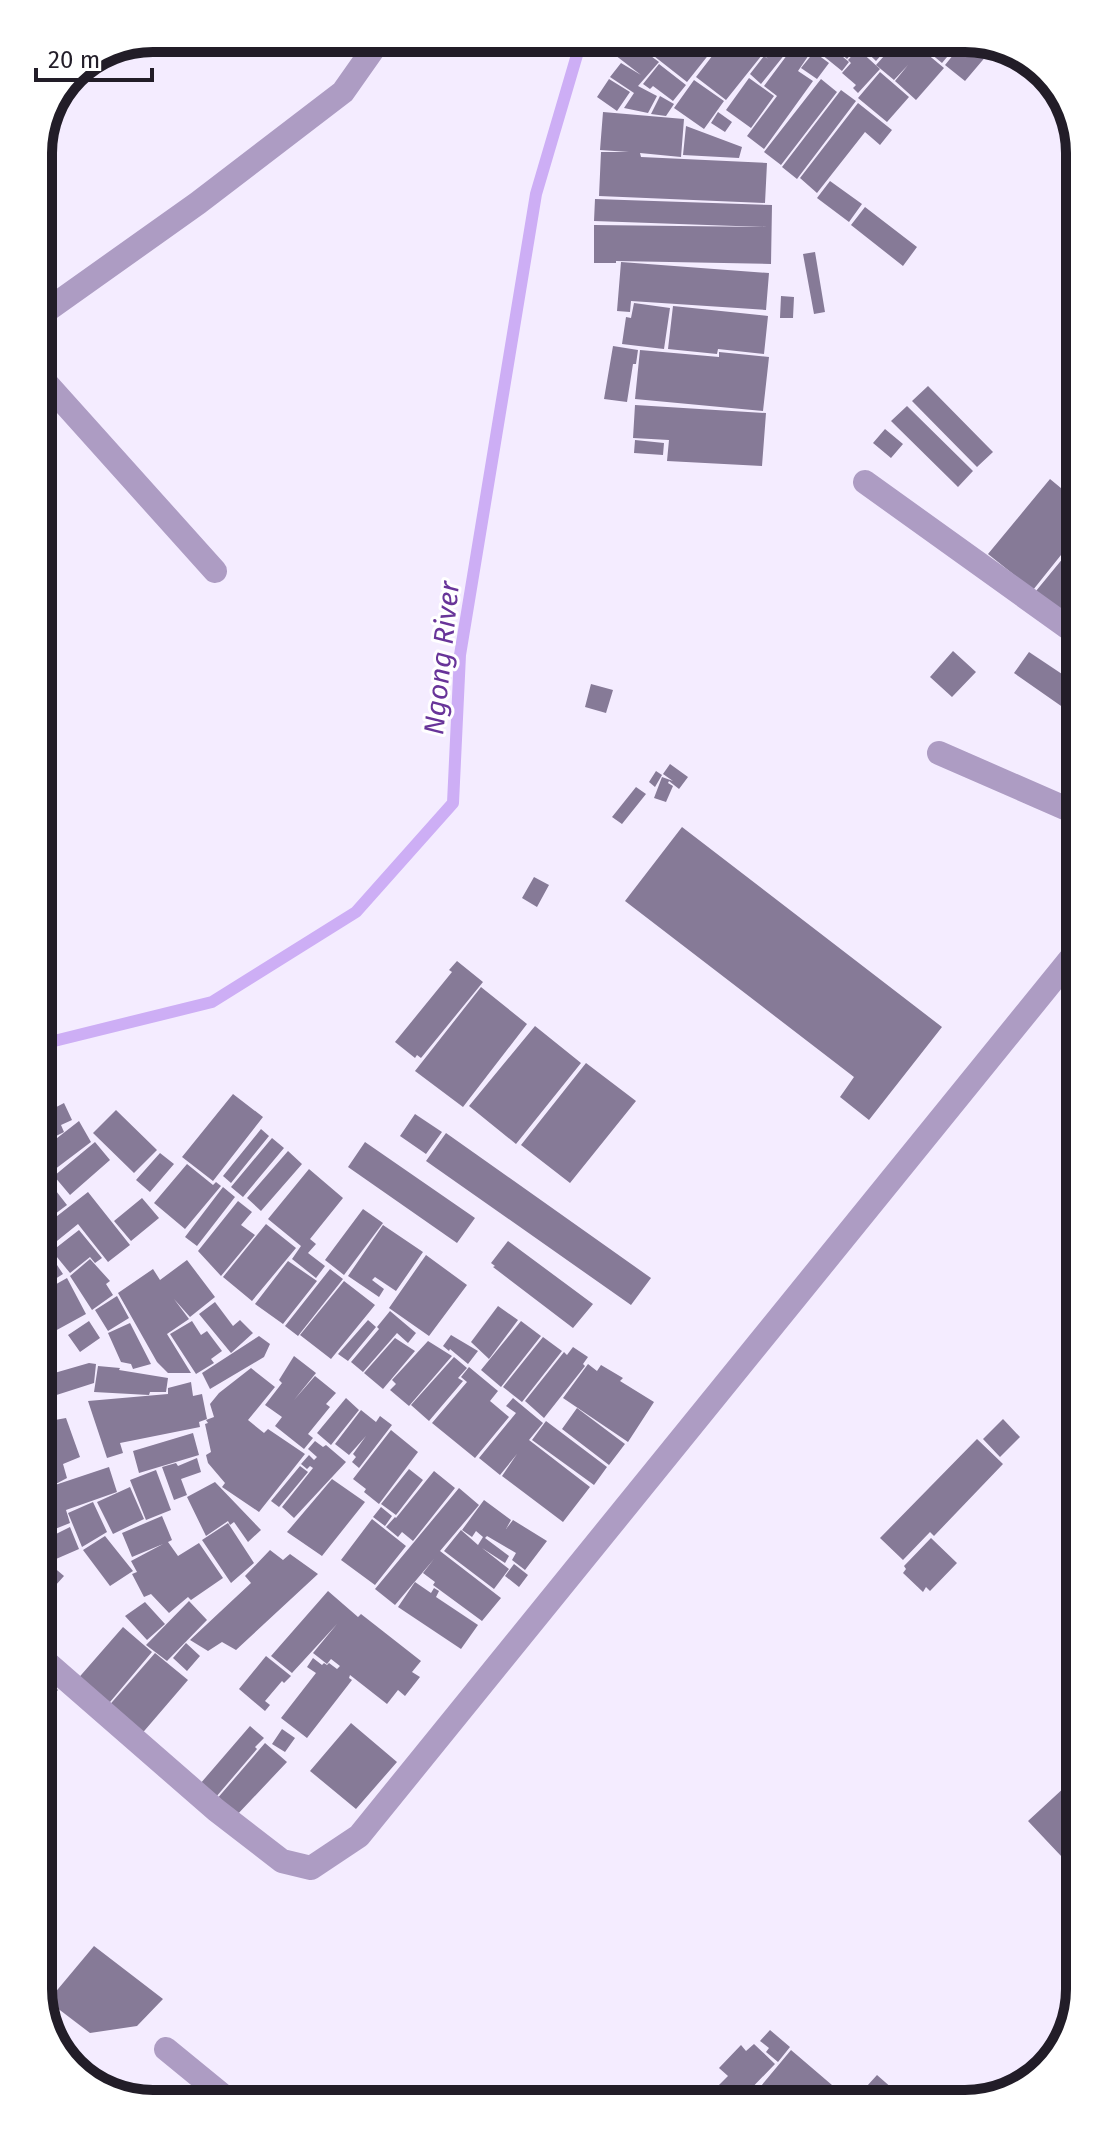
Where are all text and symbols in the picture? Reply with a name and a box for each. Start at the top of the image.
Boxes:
scale bar [36,32,152,82]
text: 20 m [48,46,100,74]
water label: Ngong River [417,578,466,737]

